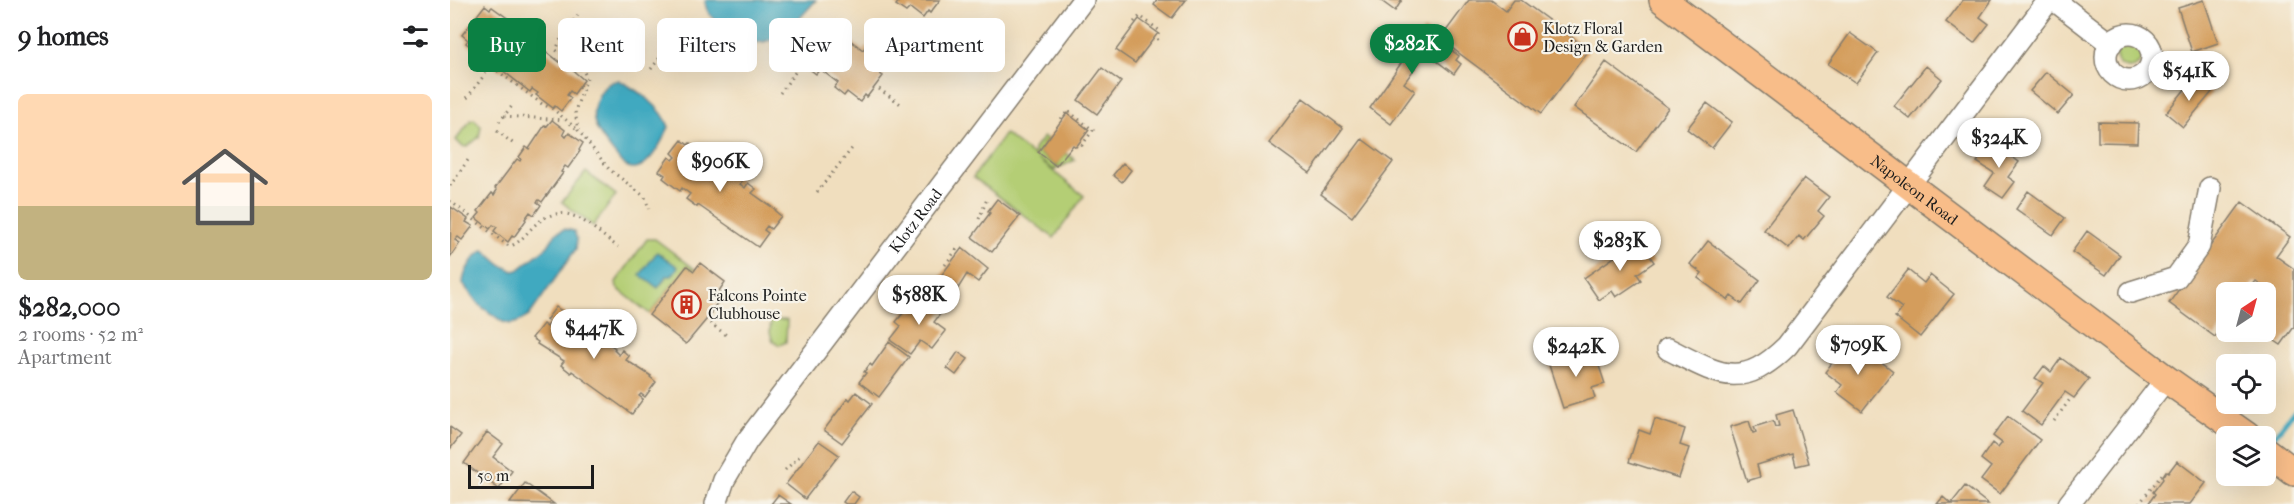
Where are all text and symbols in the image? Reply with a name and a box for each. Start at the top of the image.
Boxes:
chip: Buy [468,18,546,72]
chip: Rent [558,18,645,72]
chip: Filters [657,18,757,72]
chip: New [769,18,852,72]
chip: Apartment [864,18,1005,72]
place label: Klotz Floral Design & Garden [1543,19,1664,56]
icon: filters [399,20,432,53]
text: 9 homes [18,21,109,52]
shop icon: Klotz Floral Design & Garden [1506,21,1538,53]
pin: $282K [1370,24,1454,75]
text: $282K [1384,32,1440,55]
pin: $541K [2147,51,2231,102]
text: $541K [2162,59,2216,82]
pin: $324K [1957,118,2041,169]
text: $324K [1971,126,2027,149]
icon: home [171,133,279,241]
pin: $906K [678,142,762,193]
text: $906K [691,150,749,173]
street label: Napoleon Road [1867,151,1962,229]
street label: Klotz Road [885,184,946,257]
pin: $283K [1578,221,1662,272]
text: $283K [1593,229,1647,252]
pin: $588K [877,275,961,326]
north arrow [2216,282,2276,342]
map controls [2216,282,2276,486]
text: $588K [892,283,946,306]
place label: Falcons Pointe Clubhouse [708,286,807,323]
building icon: Falcons Pointe Clubhouse [671,288,703,320]
text: $282,000 [18,292,121,323]
pin: $447K [552,309,636,360]
text: $447K [565,317,623,340]
text: 2 rooms · 52 m² [18,323,143,346]
pin: $709K [1816,325,1900,376]
pin: $242K [1534,327,1618,378]
text: $709K [1830,333,1886,356]
text: $242K [1547,335,1605,358]
text: Apartment [18,346,112,369]
button: locate [2216,354,2276,414]
button: layers [2216,426,2276,486]
scale bar [468,462,594,490]
text: 50 m [477,466,509,485]

